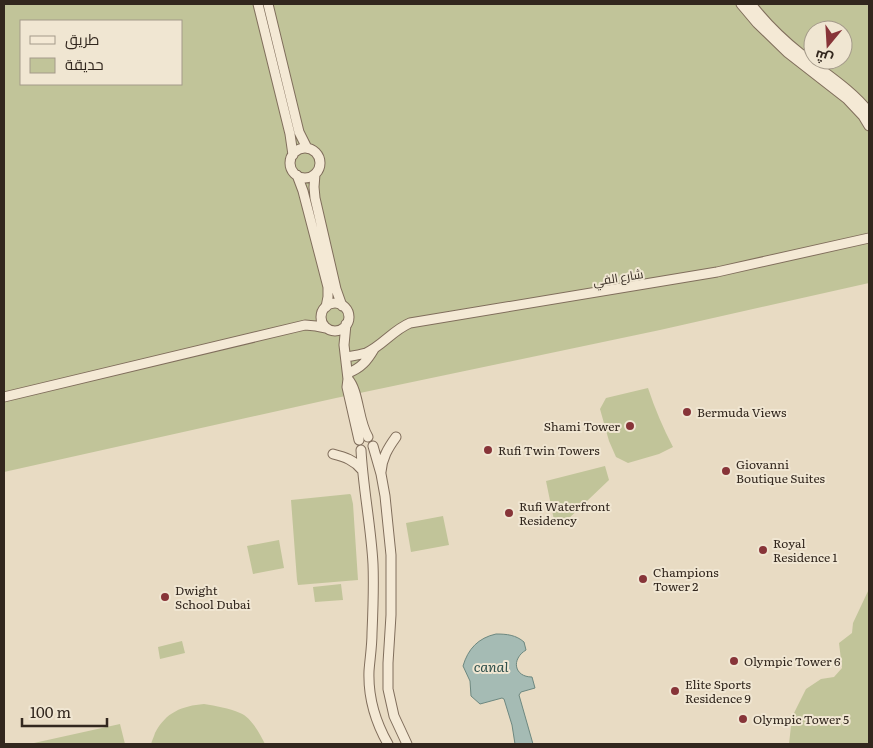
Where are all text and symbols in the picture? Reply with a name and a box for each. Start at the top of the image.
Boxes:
legend [20,20,182,85]
north arrow [803,20,853,70]
text: طريق [65,27,99,50]
text: ش [812,46,835,71]
text: حديقة [65,52,104,75]
street label: شارع الفي [592,264,645,292]
place label: Bermuda Views [697,403,787,421]
marker: Bermuda Views [681,406,693,418]
place label: Shami Tower [544,417,620,435]
marker: Shami Tower [624,420,636,432]
place label: Rufi Twin Towers [498,441,600,459]
marker: Rufi Twin Towers [482,444,494,456]
place label: Giovanni Boutique Suites [736,455,825,487]
marker: Giovanni Boutique Suites [720,465,732,477]
place label: Rufi Waterfront Residency [519,497,610,529]
marker: Rufi Waterfront Residency [503,507,515,519]
place label: Royal Residence 1 [773,534,838,566]
marker: Royal Residence 1 [757,544,769,556]
place label: Champions Tower 2 [653,563,719,595]
marker: Champions Tower 2 [637,573,649,585]
place label: Dwight School Dubai [175,581,251,613]
marker: Dwight School Dubai [159,591,171,603]
place label: Olympic Tower 6 [744,652,841,670]
marker: Olympic Tower 6 [728,655,740,667]
water label: canal [474,656,508,676]
place label: Elite Sports Residence 9 [685,675,751,707]
marker: Elite Sports Residence 9 [669,685,681,697]
scale bar [22,696,108,728]
text: 100 m [30,700,71,723]
place label: Olympic Tower 5 [753,710,849,728]
marker: Olympic Tower 5 [737,713,749,725]

